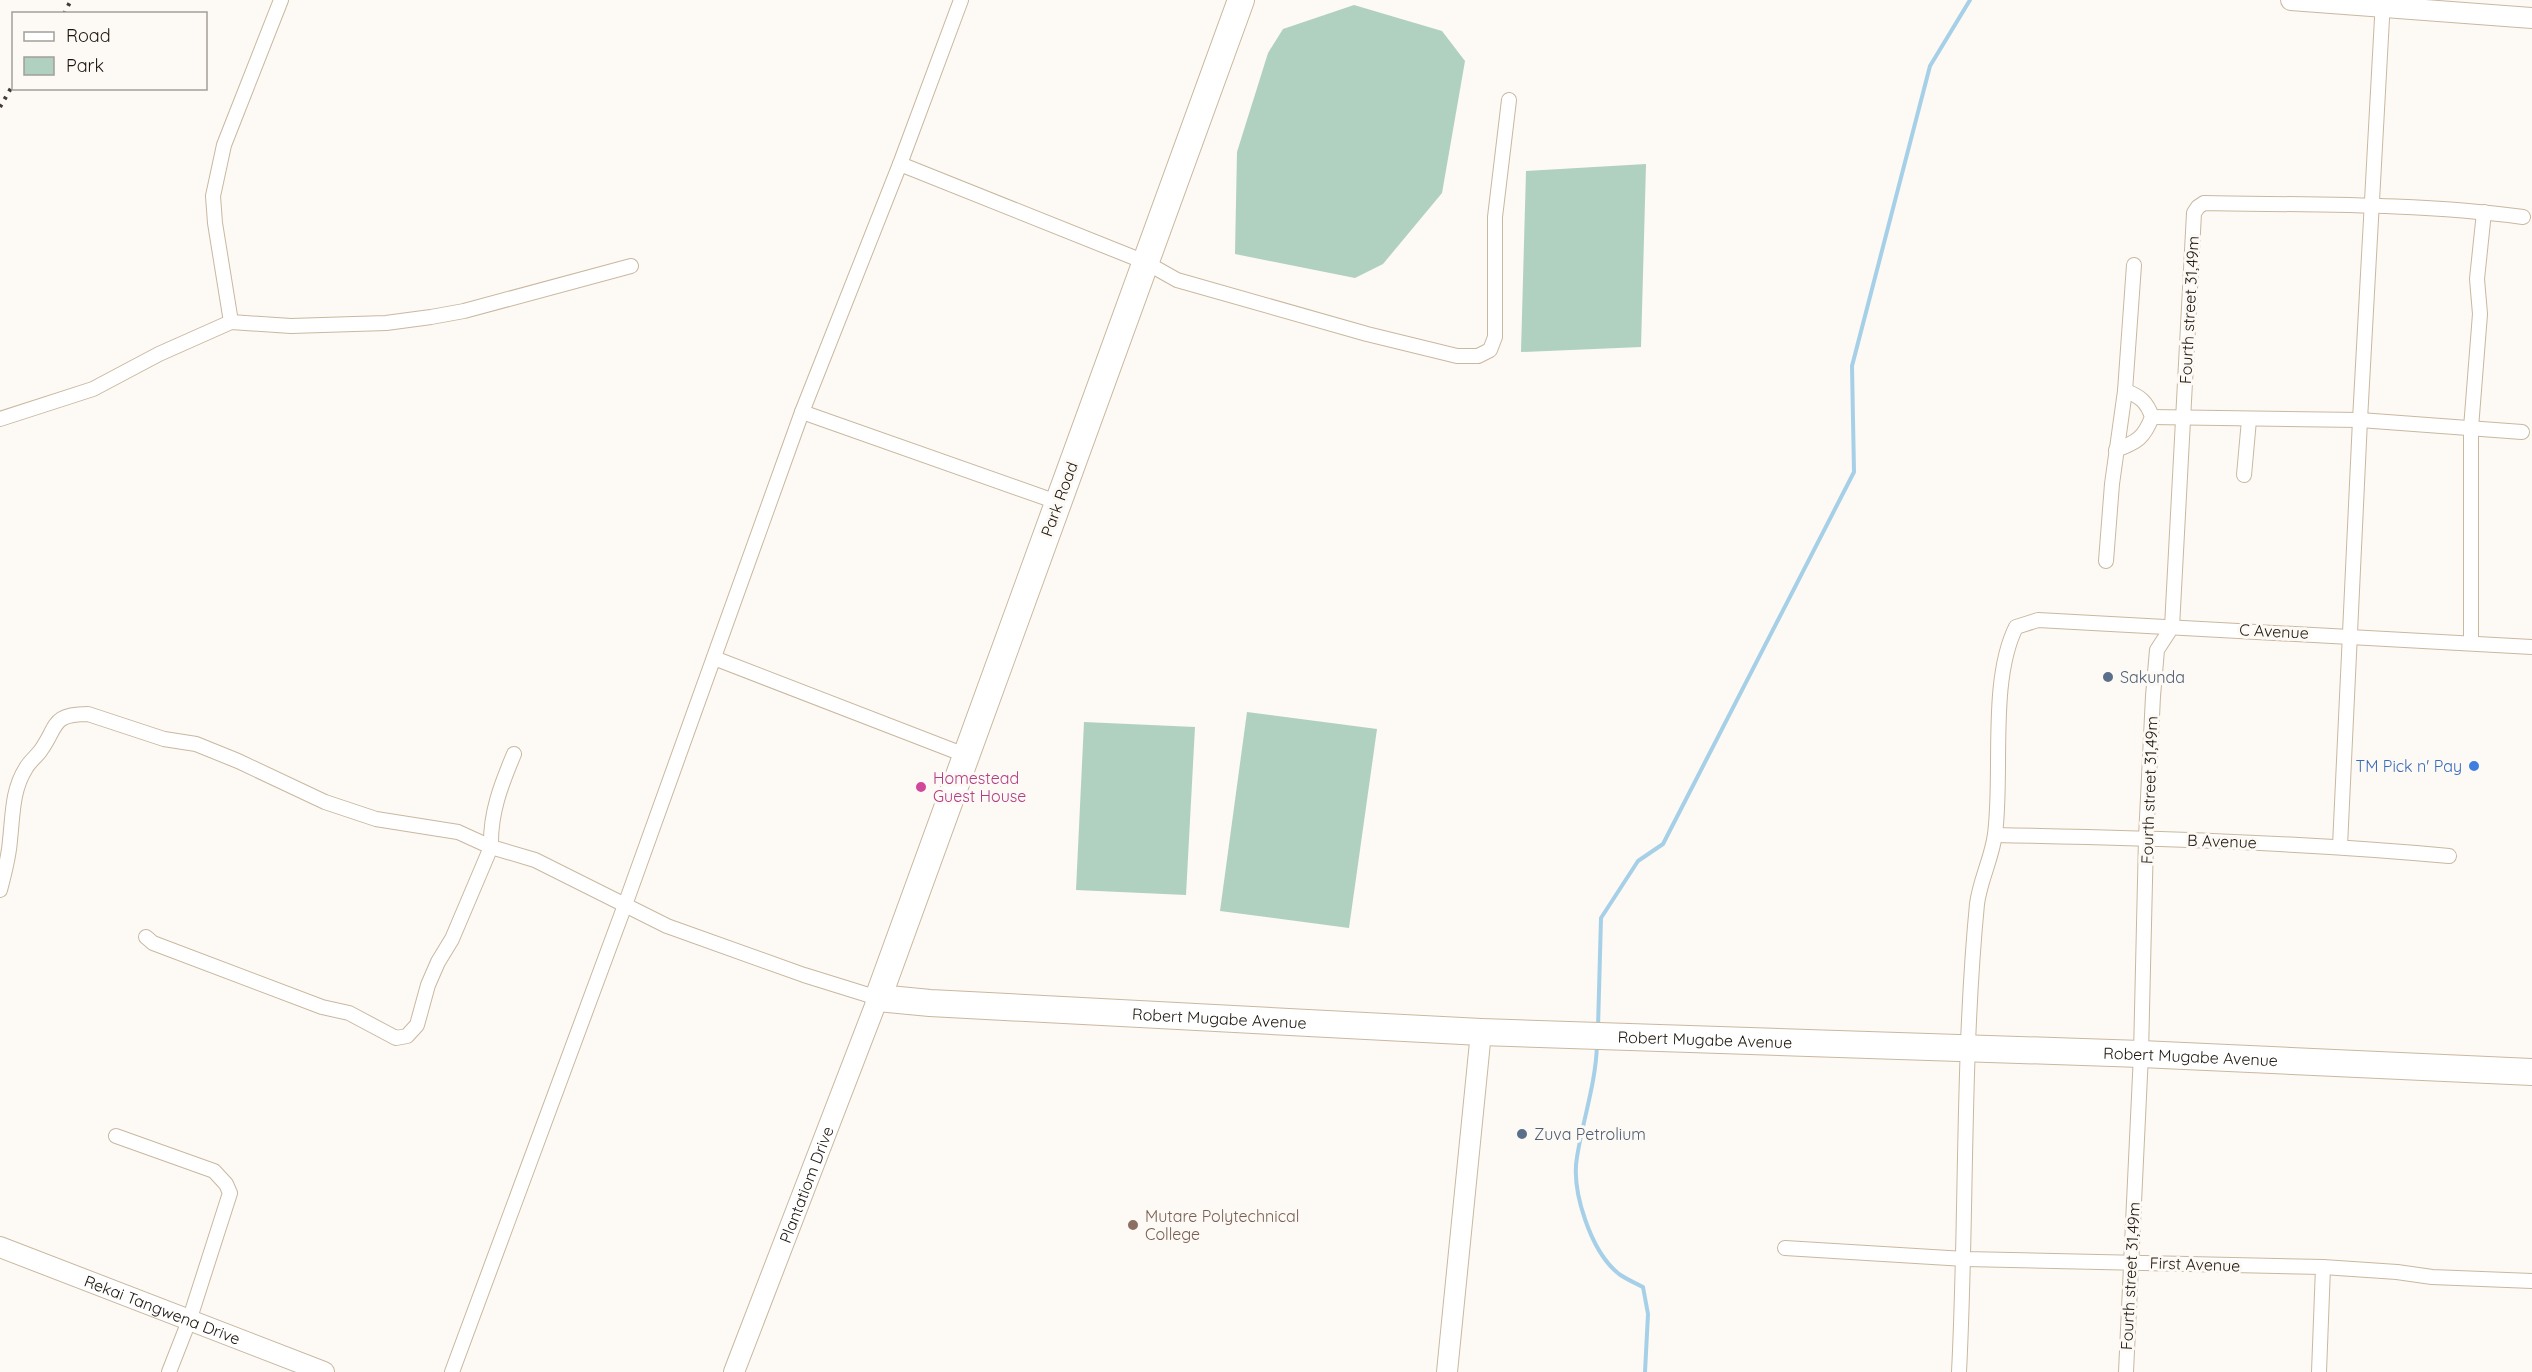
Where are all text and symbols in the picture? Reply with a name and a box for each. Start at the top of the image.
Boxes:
legend [12,12,207,90]
text: Road [66,24,111,47]
text: Park [66,54,104,77]
street label: Fourth street 31,49m [2175,235,2203,385]
street label: Park Road [1036,459,1082,539]
street label: C Avenue [2239,619,2309,643]
place label: Sakunda [2120,667,2185,687]
marker: Sakunda [2101,670,2115,684]
street label: Fourth street 31,49m [2136,716,2162,864]
place label: TM Pick n' Pay [2356,756,2462,776]
marker: TM Pick n' Pay [2467,759,2481,773]
place label: Homestead Guest House [933,768,1026,806]
marker: Homestead Guest House [914,780,928,794]
street label: B Avenue [2187,830,2257,852]
street label: Robert Mugabe Avenue [1132,1004,1307,1033]
street label: Robert Mugabe Avenue [1617,1027,1793,1052]
street label: Robert Mugabe Avenue [2103,1043,2278,1070]
street label: Plantatiom Drive [775,1123,838,1246]
place label: Zuva Petrolium [1534,1124,1646,1144]
marker: Zuva Petrolium [1515,1127,1529,1141]
street label: Fourth street 31,49m [2116,1201,2144,1351]
place label: Mutare Polytechnical College [1145,1206,1299,1244]
marker: Mutare Polytechnical College [1126,1218,1140,1232]
street label: First Avenue [2149,1252,2241,1276]
street label: Rekai Tangwena Drive [81,1270,243,1349]

